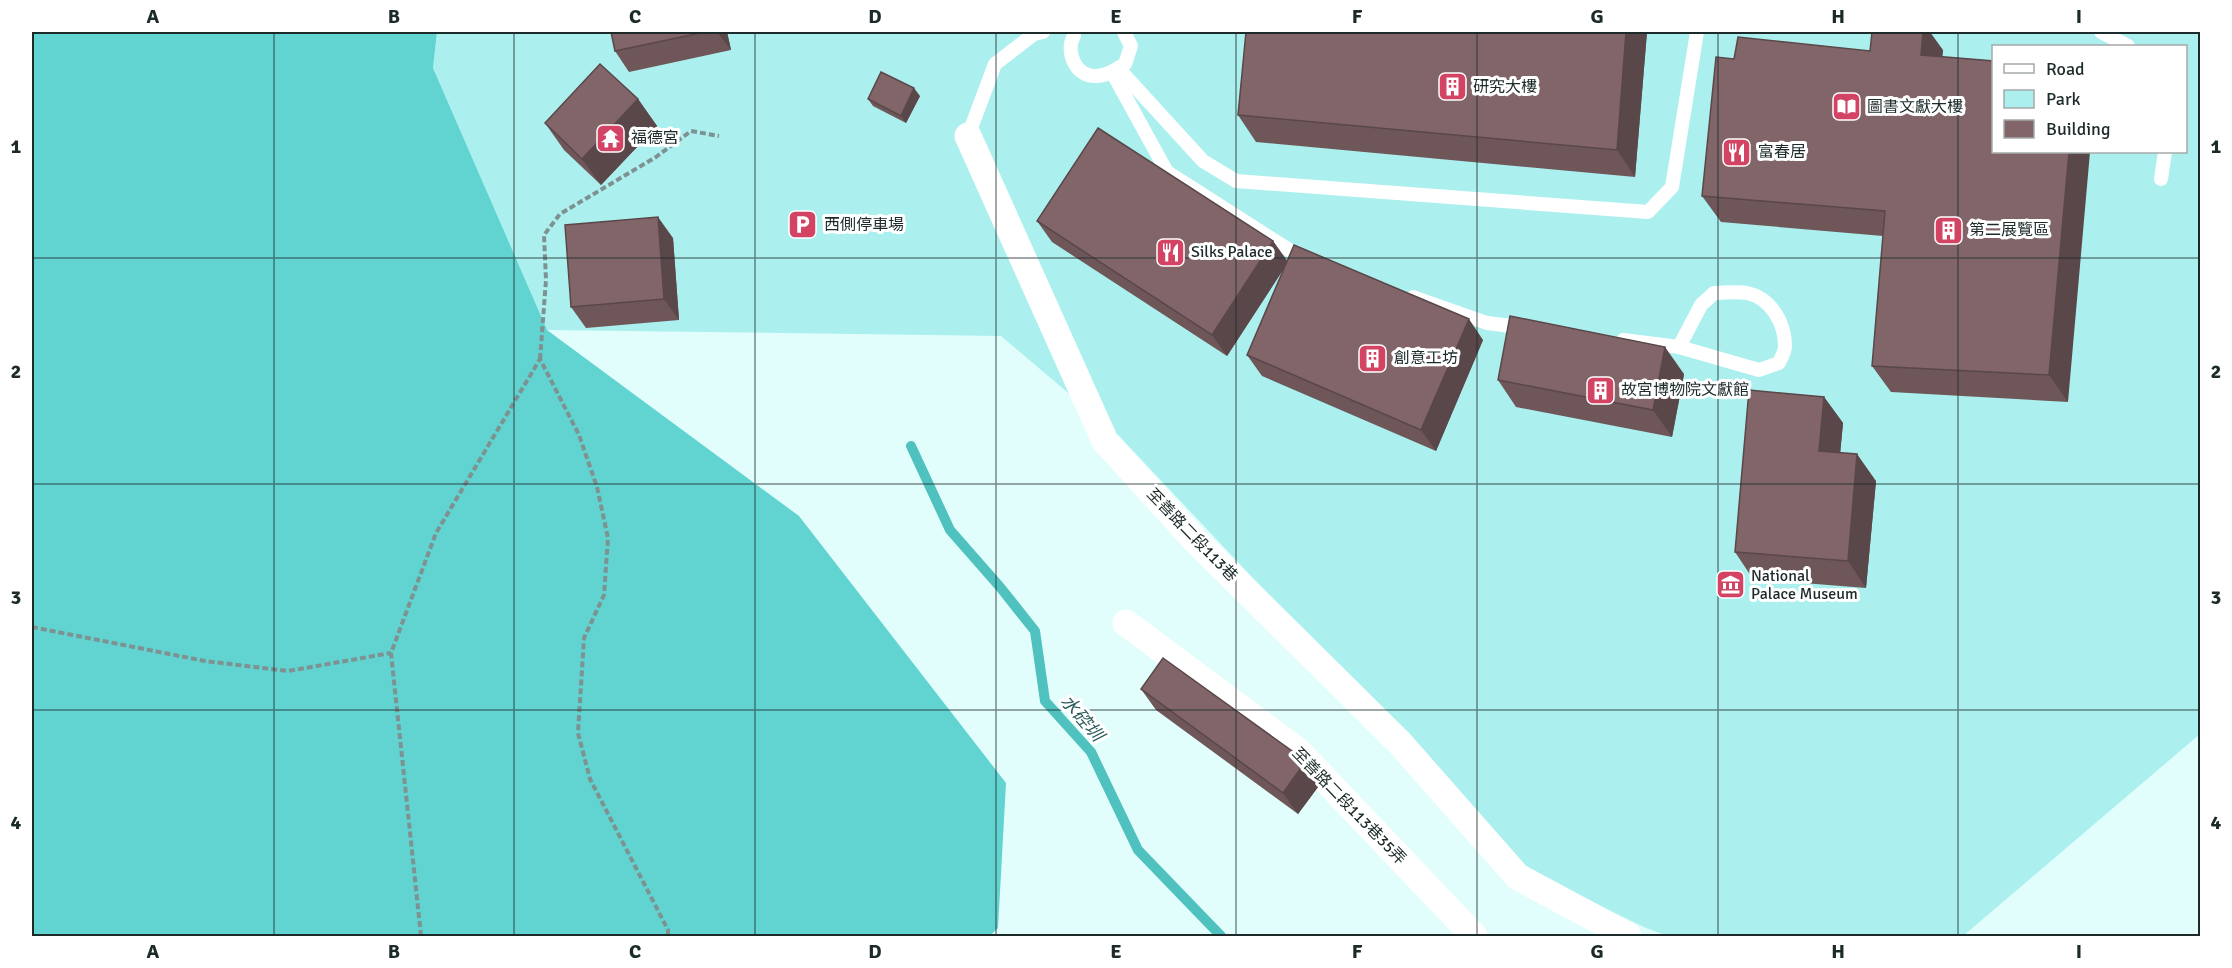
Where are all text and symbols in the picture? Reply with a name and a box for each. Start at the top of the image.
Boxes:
text: A [147,4,160,29]
text: B [388,4,400,29]
text: C [629,4,641,29]
text: D [868,4,882,29]
text: E [1110,4,1122,29]
text: F [1352,4,1363,29]
text: G [1590,4,1604,29]
text: H [1831,4,1845,29]
text: I [2076,4,2082,29]
legend [1992,45,2187,153]
text: Road [2046,58,2085,80]
building icon: 研究大樓 [1436,71,1468,103]
place label: 研究大樓 [1473,77,1537,97]
text: Park [2046,88,2081,110]
library icon: 圖書文獻大樓 [1830,91,1862,123]
place label: 圖書文獻大樓 [1867,97,1963,117]
text: Building [2046,118,2110,140]
temple icon: 福德宮 [594,122,626,154]
place label: 福德宮 [631,128,679,148]
text: 1 [11,134,22,159]
text: 1 [2211,134,2222,159]
restaurant icon: 富春居 [1721,136,1753,168]
place label: 富春居 [1758,142,1806,162]
parking icon: 西側停車場 [787,209,819,241]
building icon: 第二展覽區 [1932,214,1964,246]
place label: 西側停車場 [824,215,904,235]
place label: 第二展覽區 [1969,220,2049,240]
restaurant icon: Silks Palace [1154,236,1186,268]
place label: Silks Palace [1191,242,1273,262]
building icon: 創意工坊 [1357,342,1389,374]
place label: 創意工坊 [1394,348,1458,368]
text: 2 [11,359,21,384]
text: 2 [2211,359,2221,384]
building icon: 故宮博物院文獻館 [1584,374,1616,406]
place label: 故宮博物院文獻館 [1621,380,1749,400]
street label: 至善路二段113巷 [1142,484,1242,586]
place label: National Palace Museum [1751,566,1858,604]
museum icon: National Palace Museum [1714,569,1746,601]
text: 3 [11,585,21,610]
text: 3 [2211,585,2221,610]
water label: 水硿圳 [1056,690,1110,748]
street label: 至善路二段113巷35弄 [1288,743,1410,869]
text: 4 [11,810,22,835]
text: 4 [2211,810,2222,835]
text: A [147,939,160,964]
text: B [388,939,400,964]
text: C [629,939,641,964]
text: D [868,939,882,964]
text: E [1110,939,1122,964]
text: F [1352,939,1363,964]
text: G [1590,939,1604,964]
text: H [1831,939,1845,964]
text: I [2076,939,2082,964]

